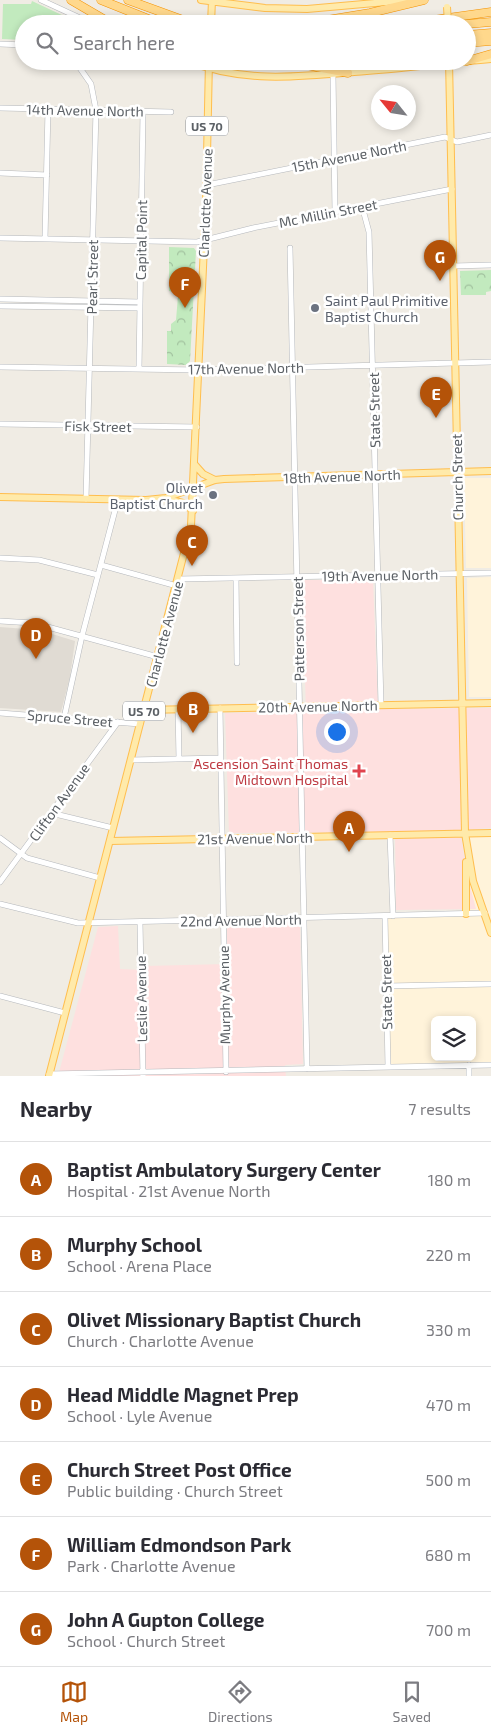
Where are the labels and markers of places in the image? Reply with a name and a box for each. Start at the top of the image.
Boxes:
pin: G [424,240,456,281]
pin: F [169,267,201,308]
place label: Saint Paul Primitive Baptist Church [325,292,448,325]
marker: Saint Paul Primitive Baptist Church [309,302,321,314]
pin: E [420,377,452,418]
place label: Olivet Baptist Church [110,479,203,512]
marker: Olivet Baptist Church [207,489,219,501]
pin: C [176,525,208,566]
pin: D [20,618,52,659]
pin: B [177,692,209,733]
place label: Ascension Saint Thomas Midtown Hospital [193,755,349,788]
marker: Ascension Saint Thomas Midtown Hospital [352,764,366,778]
pin: A [333,811,365,852]

